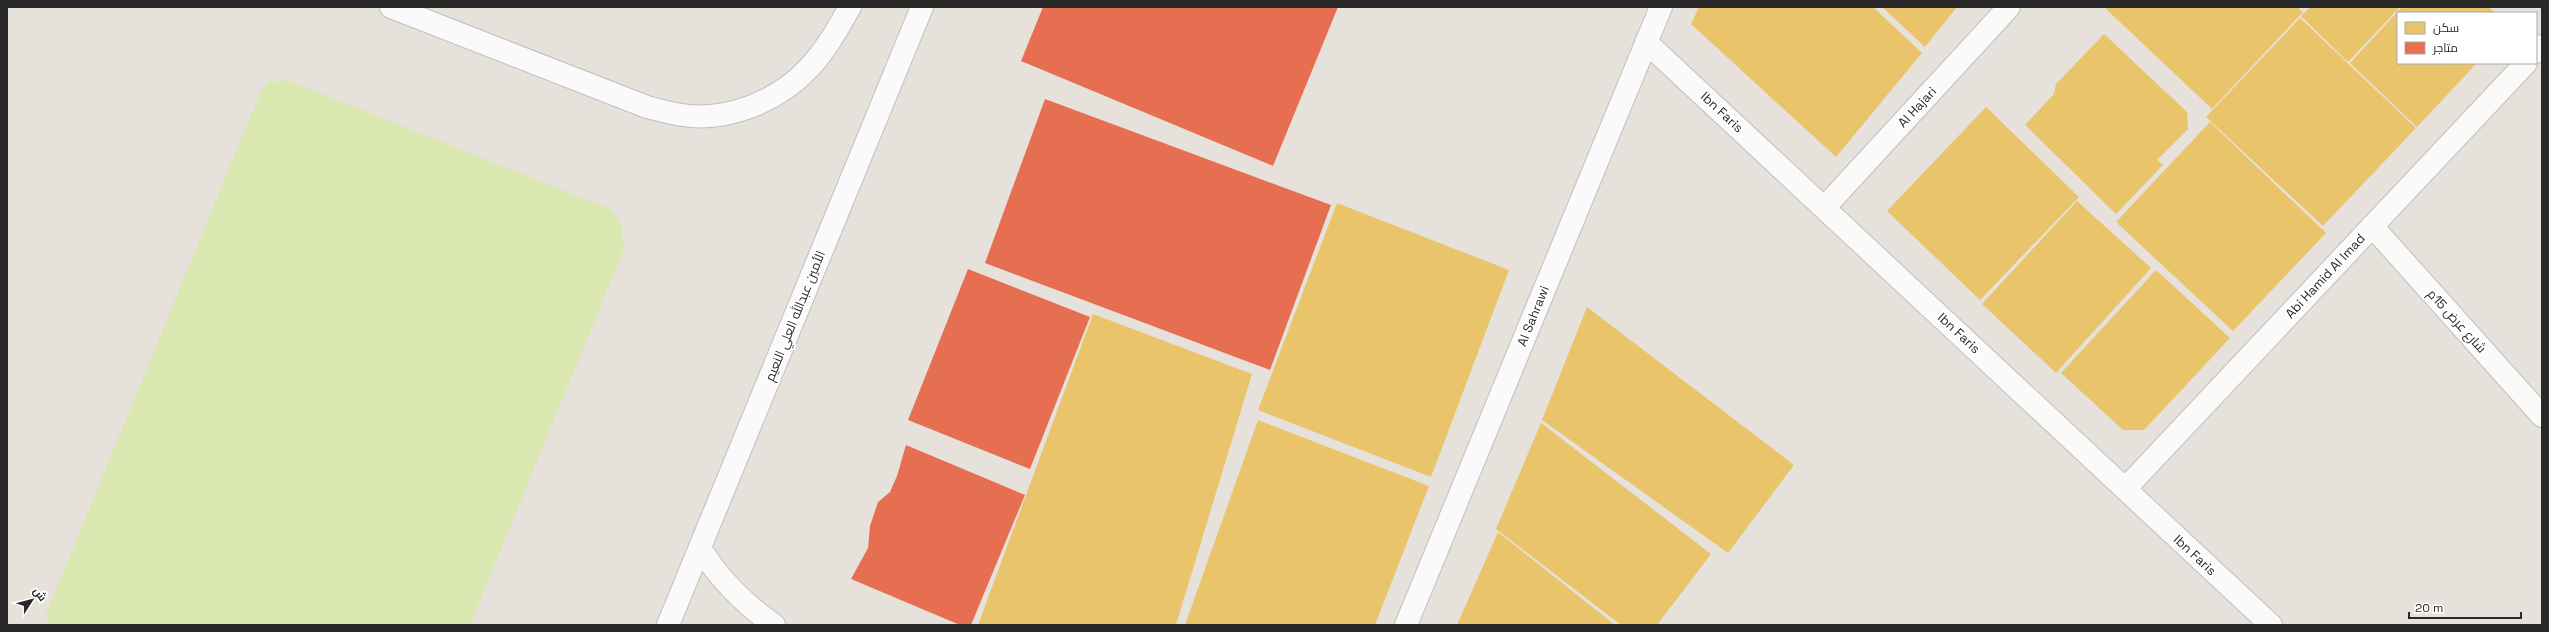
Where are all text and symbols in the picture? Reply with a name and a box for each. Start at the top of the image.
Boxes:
legend [2397,12,2537,64]
text: سكن [2433,20,2459,36]
text: متاجر [2432,40,2458,56]
street label: Al Hajari [1894,83,1940,131]
street label: Ibn Faris [1697,88,1747,136]
street label: Abi Hamid Al Imad [2281,230,2369,322]
street label: الأمين عبدالله العلي النعيم [761,248,831,385]
street label: Al Sahrawi [1513,283,1553,349]
street label: شارع عرض 15م [2423,285,2490,357]
street label: Ibn Faris [1934,309,1984,357]
street label: Ibn Faris [2170,531,2220,579]
north arrow [12,580,52,620]
text: ش [30,584,50,604]
scale bar [2409,594,2521,620]
text: 20 m [2415,600,2443,616]

